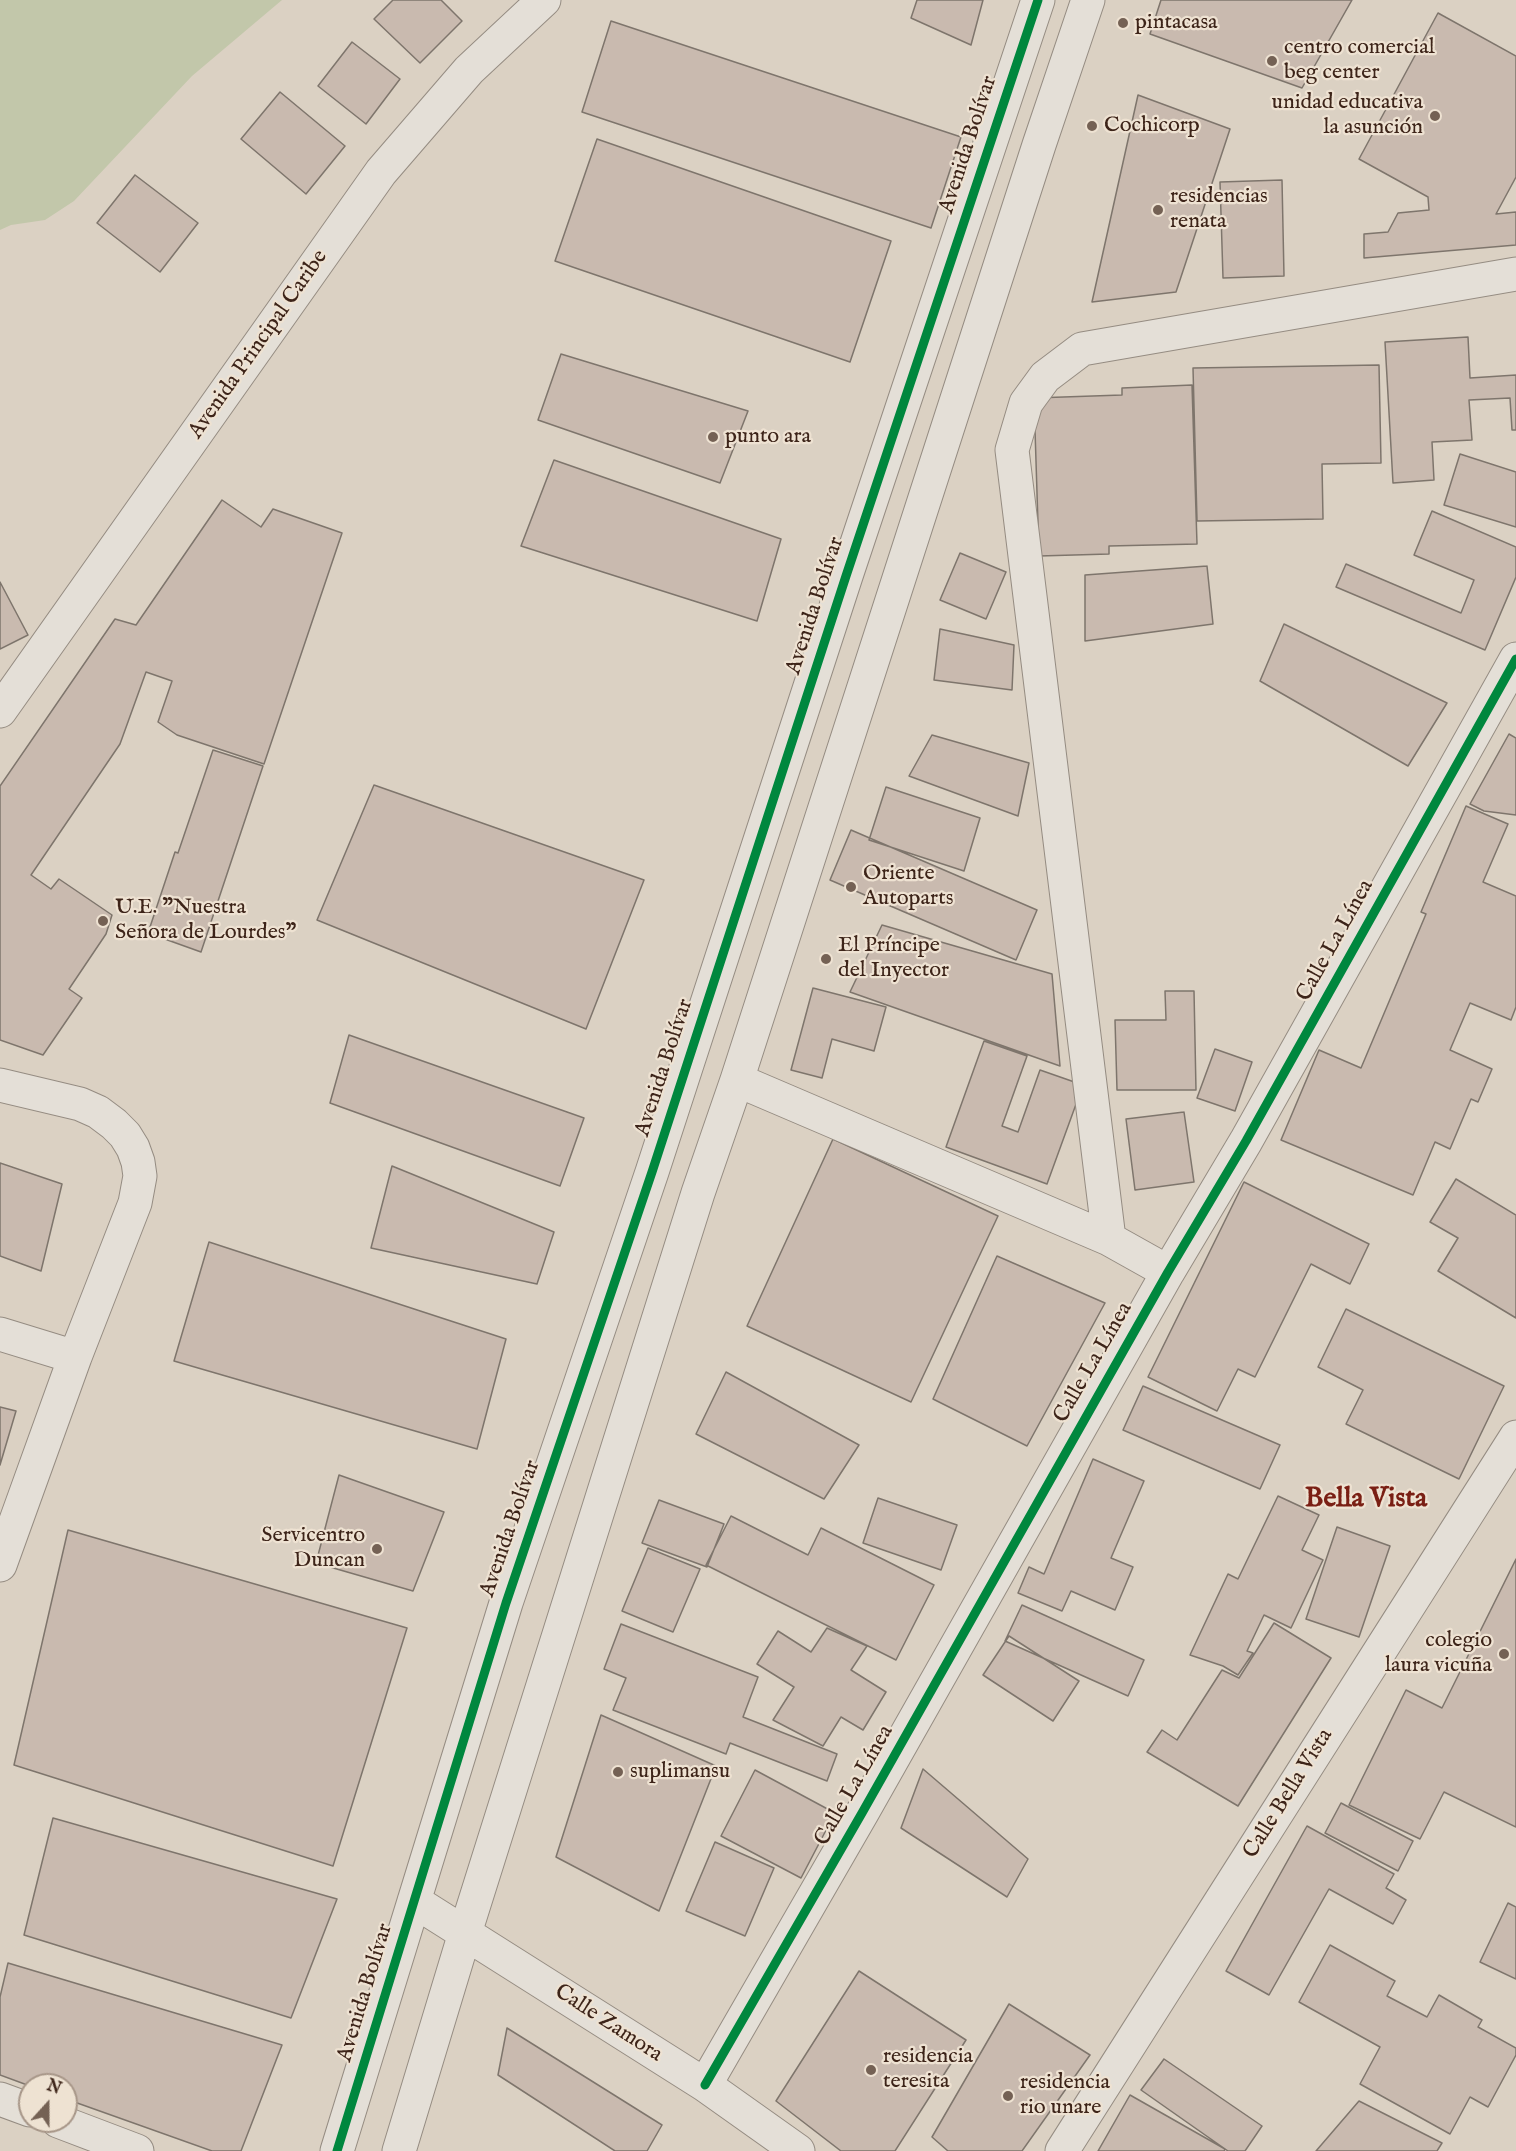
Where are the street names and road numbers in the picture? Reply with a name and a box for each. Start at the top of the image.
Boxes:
street label: Avenida Bolívar [934,73,1004,217]
street label: Avenida Principal Caribe [184,245,334,445]
street label: Avenida Bolívar [781,534,851,678]
street label: Calle La Línea [1292,876,1380,1006]
street label: Avenida Bolívar [630,996,700,1140]
street label: Calle La Línea [1049,1298,1139,1428]
street label: Avenida Bolívar [475,1457,547,1601]
street label: Calle La Línea [810,1721,900,1851]
street label: Calle Bella Vista [1239,1724,1339,1864]
street label: Avenida Bolívar [332,1921,400,2065]
street label: Calle Zamora [549,1979,667,2069]

